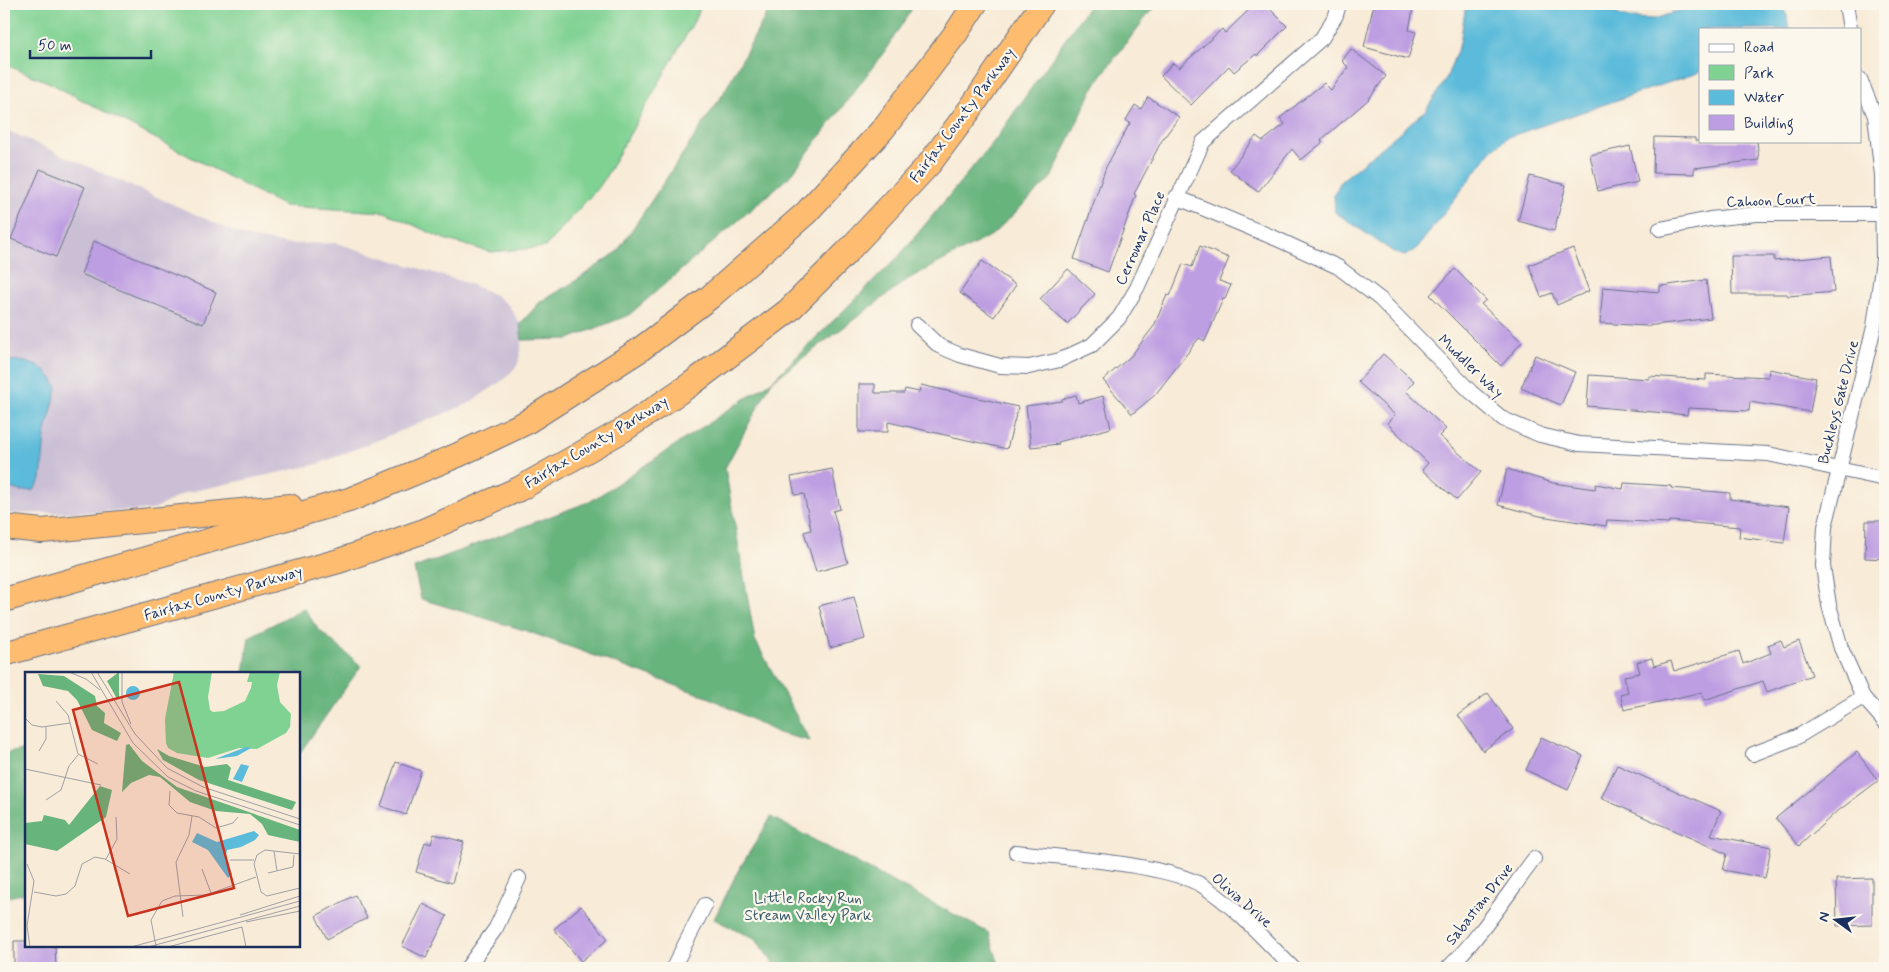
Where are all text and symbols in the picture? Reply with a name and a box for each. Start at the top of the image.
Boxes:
scale bar [30,28,151,60]
legend [1699,28,1862,142]
text: 50 m [38,36,72,56]
text: Road [1744,38,1774,58]
street label: Fairfax County Parkway [906,44,1020,187]
text: Park [1744,64,1774,84]
text: Water [1744,88,1784,108]
text: Building [1744,114,1794,135]
street label: Cerromar Place [1111,188,1171,289]
street label: Cahoon Court [1726,189,1816,213]
street label: Muddler Way [1433,330,1507,403]
street label: Buckleys Gate Drive [1814,338,1864,466]
street label: Fairfax County Parkway [521,392,672,494]
street label: Fairfax County Parkway [142,562,305,626]
inset map [25,672,300,947]
street label: Sabastian Drive [1441,859,1518,950]
street label: Olivia Drive [1207,869,1276,933]
park label: Little Rocky Run Stream Valley Park [745,889,872,926]
north arrow [1812,894,1862,944]
text: N [1815,910,1834,924]

